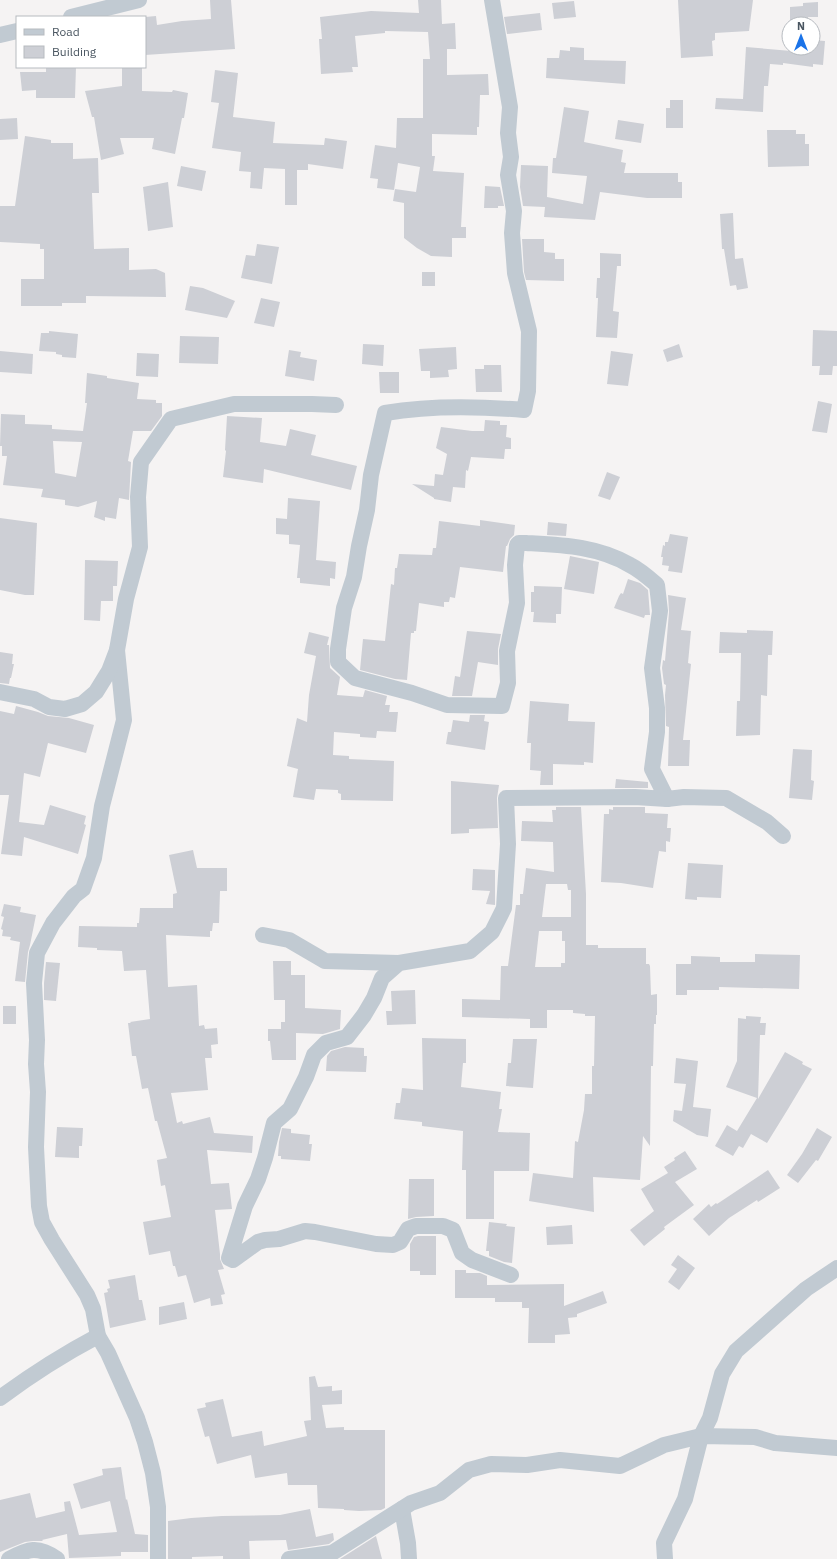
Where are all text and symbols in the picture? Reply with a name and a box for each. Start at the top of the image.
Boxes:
legend [16,16,146,68]
north arrow [781,16,821,56]
text: N [797,19,805,33]
text: Road [52,24,80,39]
text: Building [52,44,97,59]

